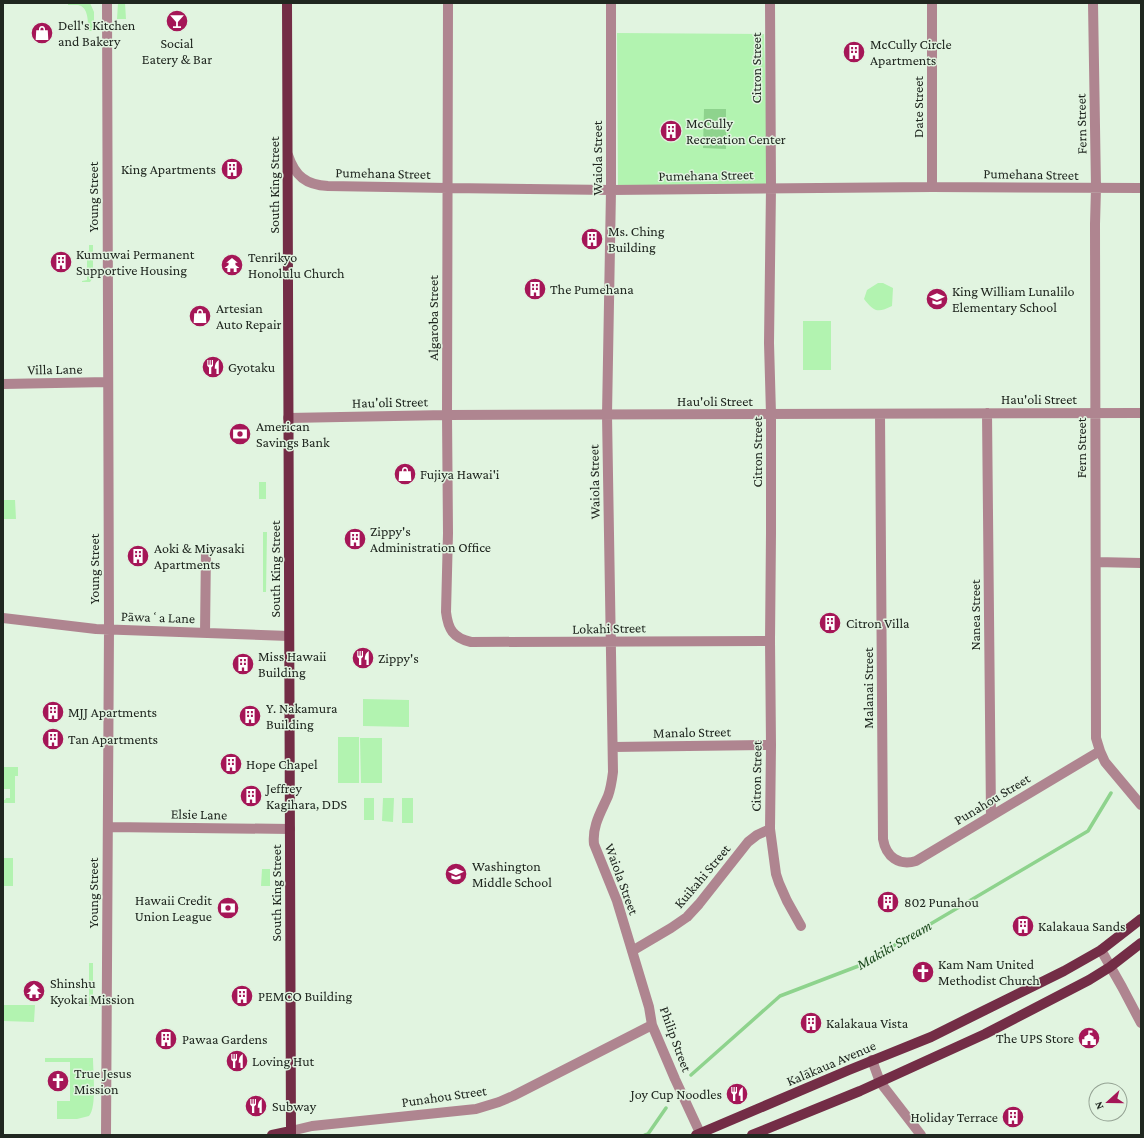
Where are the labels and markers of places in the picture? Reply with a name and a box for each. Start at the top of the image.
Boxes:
bar icon: Social Eatery & Bar [164,8,190,34]
place label: Dell's Kitchen and Bakery [58,17,136,49]
shop icon: Dell's Kitchen and Bakery [29,20,55,46]
place label: Social Eatery & Bar [142,35,212,67]
place label: McCully Circle Apartments [870,36,952,68]
building icon: McCully Circle Apartments [841,39,867,65]
place label: McCully Recreation Center [686,115,786,147]
building icon: McCully Recreation Center [658,118,684,144]
building icon: King Apartments [219,156,245,182]
place label: King Apartments [121,161,216,177]
place label: Ms. Ching Building [608,223,665,255]
building icon: Ms. Ching Building [579,226,605,252]
place label: Kumuwai Permanent Supportive Housing [76,246,195,278]
building icon: Kumuwai Permanent Supportive Housing [48,249,74,275]
place label: Tenrikyo Honolulu Church [248,249,345,281]
temple icon: Tenrikyo Honolulu Church [219,252,245,278]
building icon: The Pumehana [522,276,548,302]
place label: The Pumehana [550,281,634,297]
place label: King William Lunalilo Elementary School [952,283,1075,315]
school or university icon: King William Lunalilo Elementary School [924,286,950,312]
place label: Artesian Auto Repair [216,300,282,332]
shop icon: Artesian Auto Repair [187,303,213,329]
restaurant icon: Gyotaku [200,354,226,380]
place label: Gyotaku [228,359,276,375]
place label: American Savings Bank [256,418,330,450]
bank icon: American Savings Bank [227,421,253,447]
shop icon: Fujiya Hawai'i [392,461,418,487]
place label: Fujiya Hawai'i [420,466,500,483]
place label: Zippy's Administration Office [370,523,491,555]
building icon: Zippy's Administration Office [342,526,368,552]
place label: Aoki & Miyasaki Apartments [154,540,245,572]
building icon: Aoki & Miyasaki Apartments [125,543,151,569]
building icon: Citron Villa [817,610,843,636]
place label: Citron Villa [846,615,910,631]
restaurant icon: Zippy's [350,645,376,671]
place label: Miss Hawaii Building [258,648,327,680]
place label: Zippy's [378,650,419,666]
building icon: Miss Hawaii Building [230,651,256,677]
building icon: MJJ Apartments [40,699,66,725]
place label: Y. Nakamura Building [266,700,338,732]
building icon: Y. Nakamura Building [237,703,263,729]
place label: MJJ Apartments [68,704,157,720]
building icon: Tan Apartments [40,726,66,752]
place label: Tan Apartments [68,731,158,747]
building icon: Hope Chapel [218,751,244,777]
place label: Hope Chapel [246,756,318,772]
place label: Jeffrey Kagihara, DDS [264,780,347,812]
building icon: Jeffrey Kagihara, DDS [238,783,264,809]
place label: Washington Middle School [472,858,552,890]
school or university icon: Washington Middle School [443,861,469,887]
building icon: 802 Punahou [875,889,901,915]
place label: Hawaii Credit Union League [135,892,212,924]
place label: 802 Punahou [904,894,980,910]
bank icon: Hawaii Credit Union League [215,895,241,921]
building icon: Kalakaua Sands [1010,913,1036,939]
place label: Kalakaua Sands [1038,918,1126,934]
place label: Kam Nam United Methodist Church [938,956,1040,988]
church icon: Kam Nam United Methodist Church [910,959,936,985]
place label: Shinshu Kyokai Mission [50,975,135,1007]
temple icon: Shinshu Kyokai Mission [21,978,47,1004]
building icon: PEMCO Building [229,983,255,1009]
place label: PEMCO Building [258,988,352,1004]
building icon: Kalakaua Vista [798,1010,824,1036]
place label: Kalakaua Vista [826,1015,909,1031]
public building icon: The UPS Store [1076,1025,1102,1051]
building icon: Pawaa Gardens [153,1026,179,1052]
place label: The UPS Store [996,1030,1074,1046]
place label: Pawaa Gardens [182,1031,268,1047]
restaurant icon: Loving Hut [224,1048,250,1074]
place label: Loving Hut [252,1053,315,1069]
place label: True Jesus Mission [74,1065,132,1097]
church icon: True Jesus Mission [45,1068,71,1094]
restaurant icon: Joy Cup Noodles [724,1081,750,1107]
place label: Joy Cup Noodles [629,1086,722,1102]
restaurant icon: Subway [243,1093,269,1119]
place label: Subway [272,1098,317,1114]
building icon: Holiday Terrace [1000,1104,1026,1130]
place label: Holiday Terrace [910,1109,998,1125]

